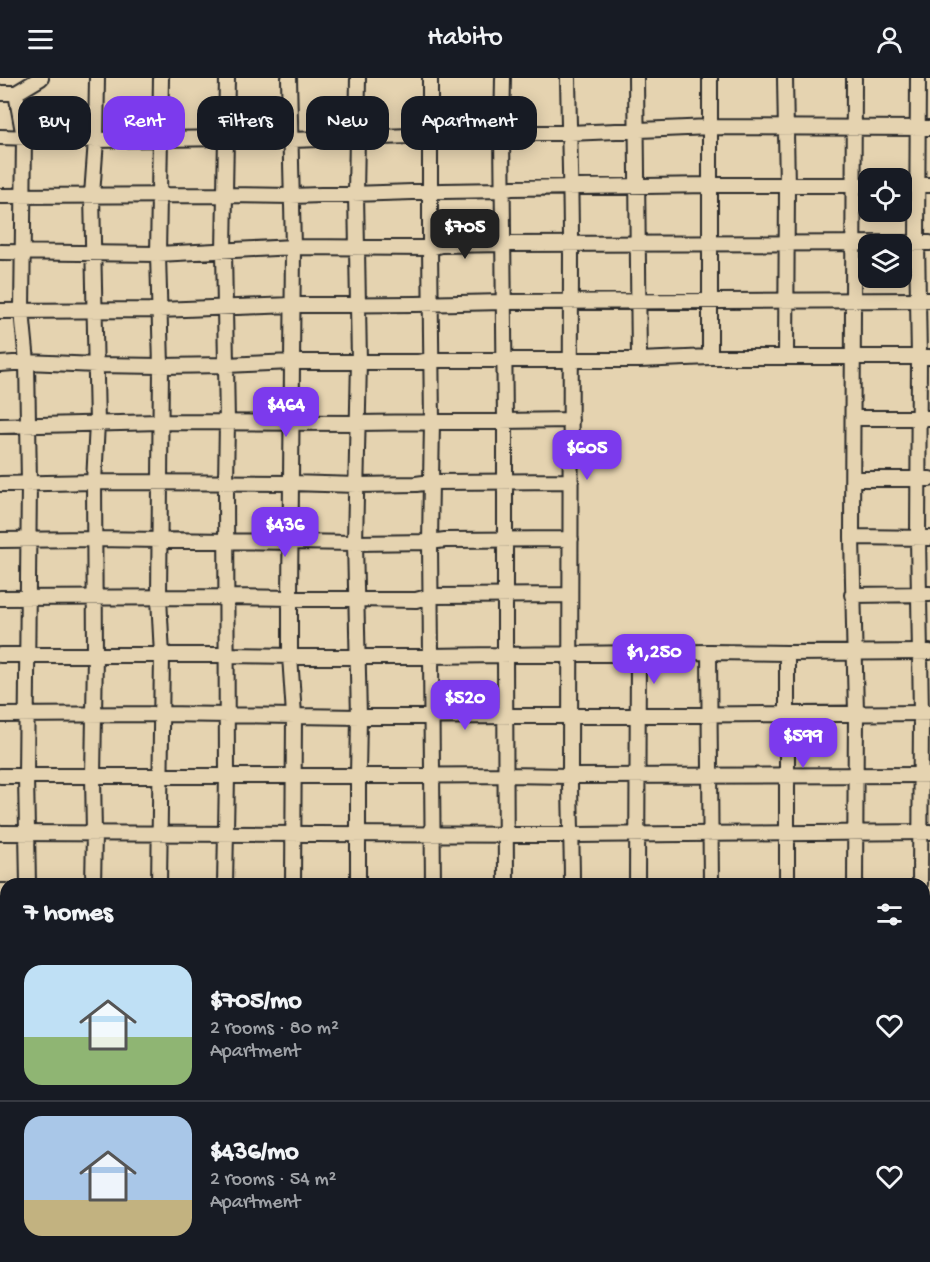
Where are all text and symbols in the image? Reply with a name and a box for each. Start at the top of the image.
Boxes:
icon: menu [24,23,57,56]
text: Habito [427,23,503,55]
icon: person [873,23,906,56]
chip: Buy [18,96,91,150]
chip: Rent [103,96,185,150]
chip: Filters [197,96,294,150]
chip: New [306,96,389,150]
chip: Apartment [401,96,537,150]
map controls [858,168,912,288]
button: locate [858,168,912,222]
pin: $705 [429,209,501,260]
text: $705 [444,217,486,240]
button: layers [858,234,912,288]
pin: $464 [250,387,322,438]
text: $464 [267,395,305,418]
pin: $605 [551,430,623,481]
text: $605 [567,438,608,461]
pin: $436 [249,507,321,558]
text: $436 [266,515,304,538]
pin: $1,250 [605,634,703,685]
text: $1,250 [626,642,682,665]
pin: $520 [429,680,501,731]
text: $520 [445,688,485,711]
pin: $599 [767,718,839,769]
text: $599 [783,726,823,749]
icon: filters [873,898,906,931]
text: 7 homes [24,899,113,930]
text: $705/mo [210,987,302,1018]
icon: home [72,989,144,1061]
icon: heart [873,1009,906,1042]
text: 2 rooms · 80 m² [210,1018,339,1041]
text: Apartment [210,1041,300,1064]
text: $436/mo [210,1138,299,1169]
icon: home [72,1140,144,1212]
icon: heart [873,1160,906,1193]
text: 2 rooms · 54 m² [210,1169,337,1192]
text: Apartment [210,1192,300,1215]

